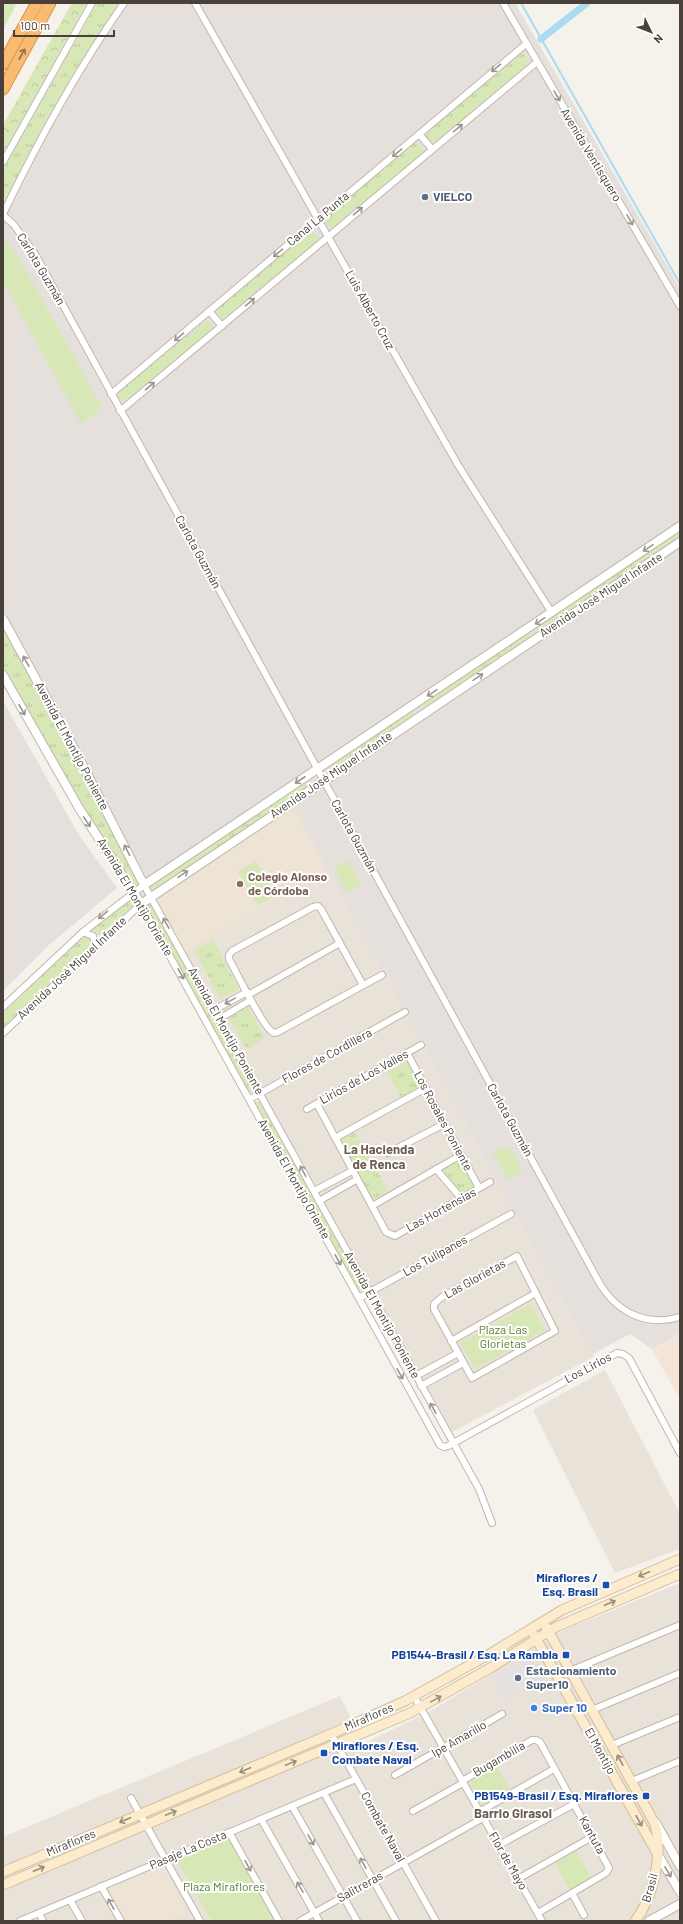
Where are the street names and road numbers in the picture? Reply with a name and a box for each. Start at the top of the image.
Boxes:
street label: Avenida Ventisquero [558,105,625,204]
street label: Canal La Punta [283,188,351,248]
street label: Carlota Guzmán [15,230,69,307]
street label: Luis Alberto Cruz [343,267,398,352]
street label: Carlota Guzmán [173,512,225,591]
street label: Avenida José Miguel Infante [536,549,665,639]
street label: Avenida El Montijo Poniente [33,679,113,812]
street label: Avenida José Miguel Infante [267,728,394,820]
street label: Carlota Guzmán [329,796,381,875]
street label: Avenida El Montijo Oriente [95,835,177,958]
street label: Avenida José Miguel Infante [14,913,129,1022]
street label: Avenida El Montijo Poniente [186,965,268,1097]
street label: Flores de Cordillera [279,1025,374,1086]
street label: Lirios de Los Valles [317,1046,410,1106]
street label: Los Rosales Poniente [412,1068,476,1173]
street label: Carlota Guzmán [485,1080,537,1159]
street label: Avenida El Montijo Oriente [256,1116,334,1241]
street label: Las Hortensias [403,1184,478,1234]
street label: Los Tulipanes [400,1232,469,1279]
street label: Avenida El Montijo Poniente [342,1249,424,1381]
street label: Las Glorietas [441,1255,508,1301]
street label: Los Lirios [562,1349,614,1385]
street label: Miraflores [342,1699,395,1733]
street label: Ipe Amarillo [428,1717,489,1760]
street label: El Montijo [582,1725,619,1776]
street label: Bugambilia [470,1738,527,1779]
street label: Combate Naval [359,1789,409,1864]
street label: Kantuta [577,1813,609,1856]
street label: Miraflores [44,1825,98,1859]
street label: Pasaje La Costa [147,1827,228,1872]
street label: Flor de Mayo [487,1829,531,1892]
street label: Salitreras [334,1868,385,1904]
street label: Brasil [638,1872,660,1904]

